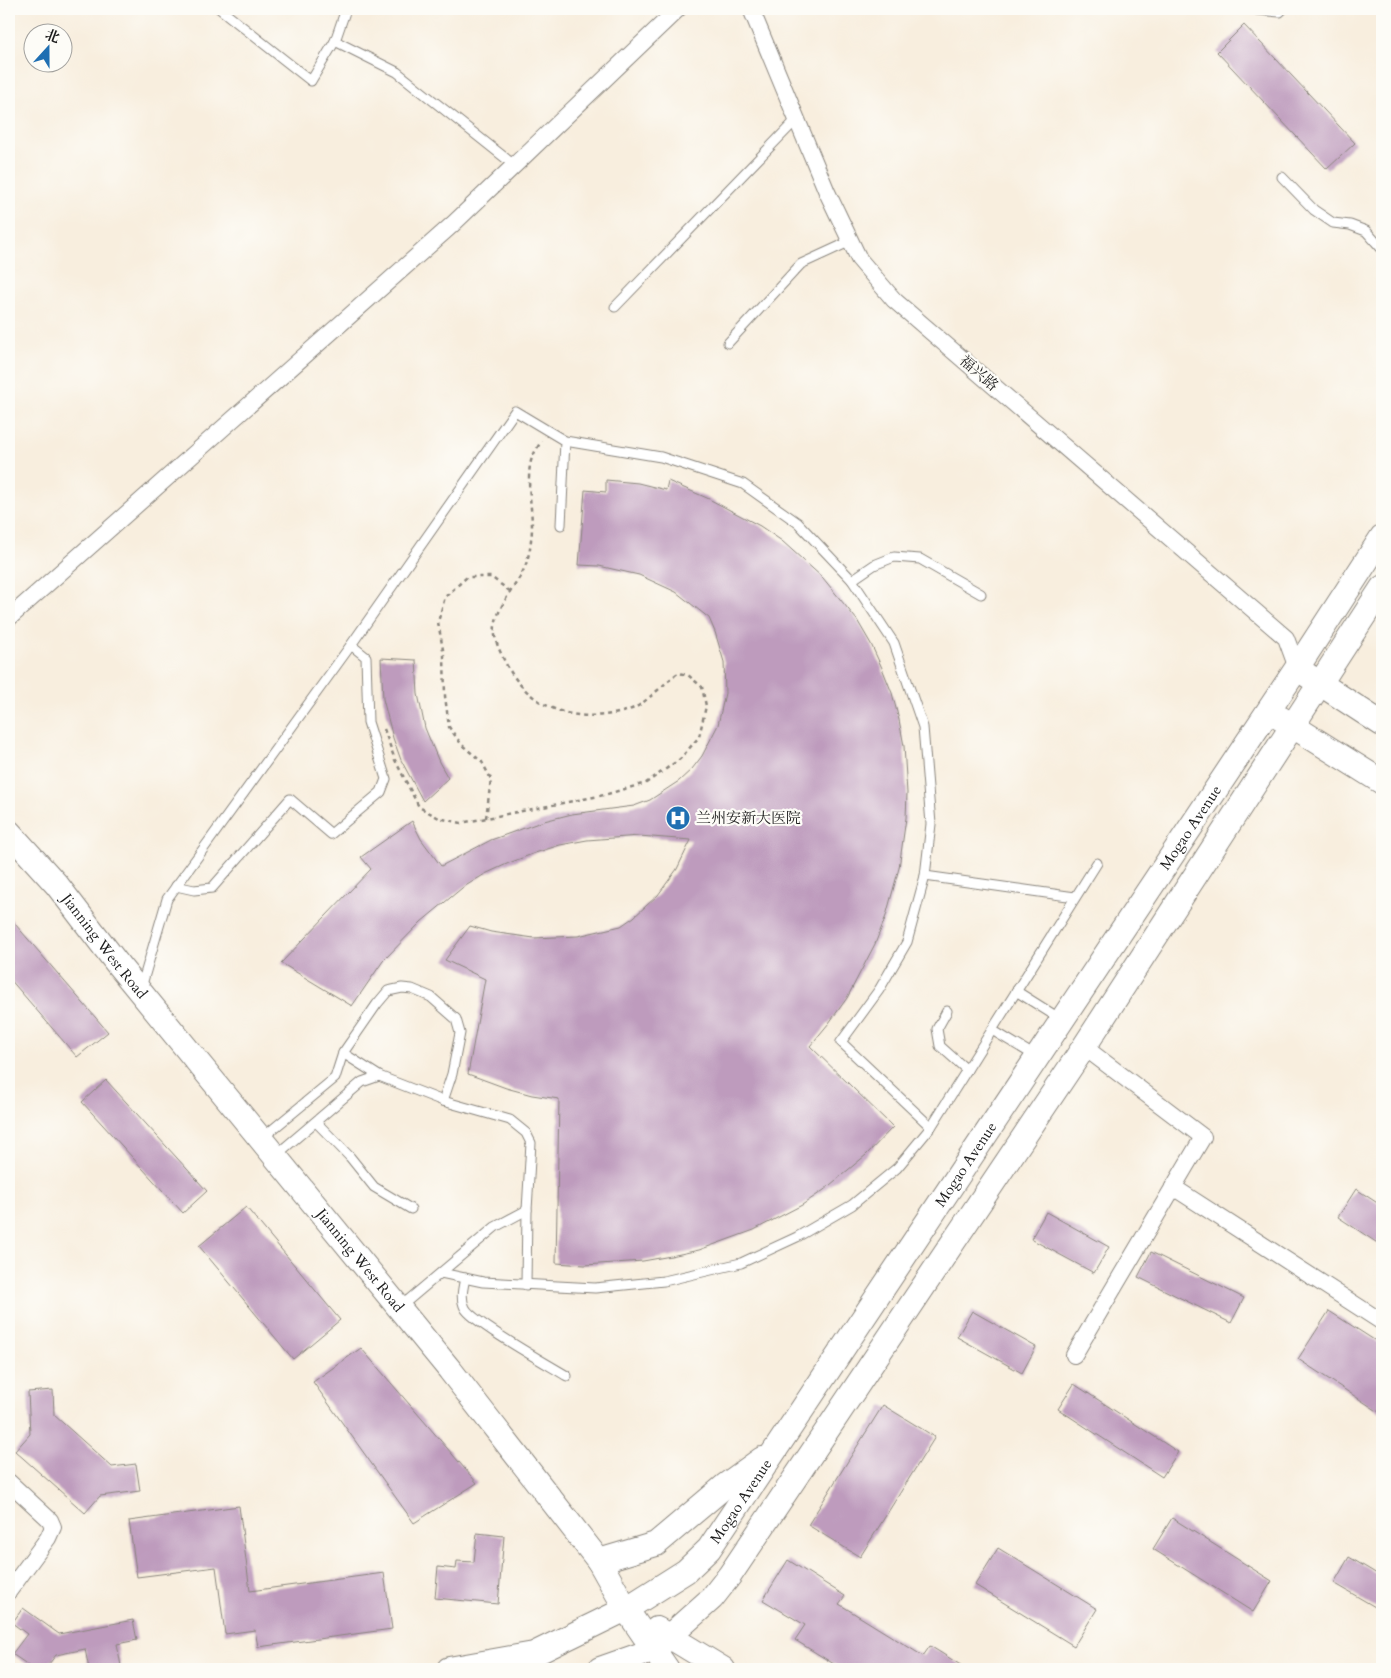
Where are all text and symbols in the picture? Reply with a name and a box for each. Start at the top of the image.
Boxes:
north arrow [22,22,72,72]
text: 北 [43,25,62,48]
street label: 福兴路 [955,351,1003,395]
street label: Mogao Avenue [1155,781,1226,874]
hospital icon: 兰州安新大医院 [665,805,691,831]
place label: 兰州安新大医院 [696,808,801,828]
street label: Jianning West Road [56,888,152,1003]
street label: Mogao Avenue [930,1118,1001,1211]
street label: Jianning West Road [311,1203,409,1316]
street label: Mogao Avenue [705,1455,776,1548]

